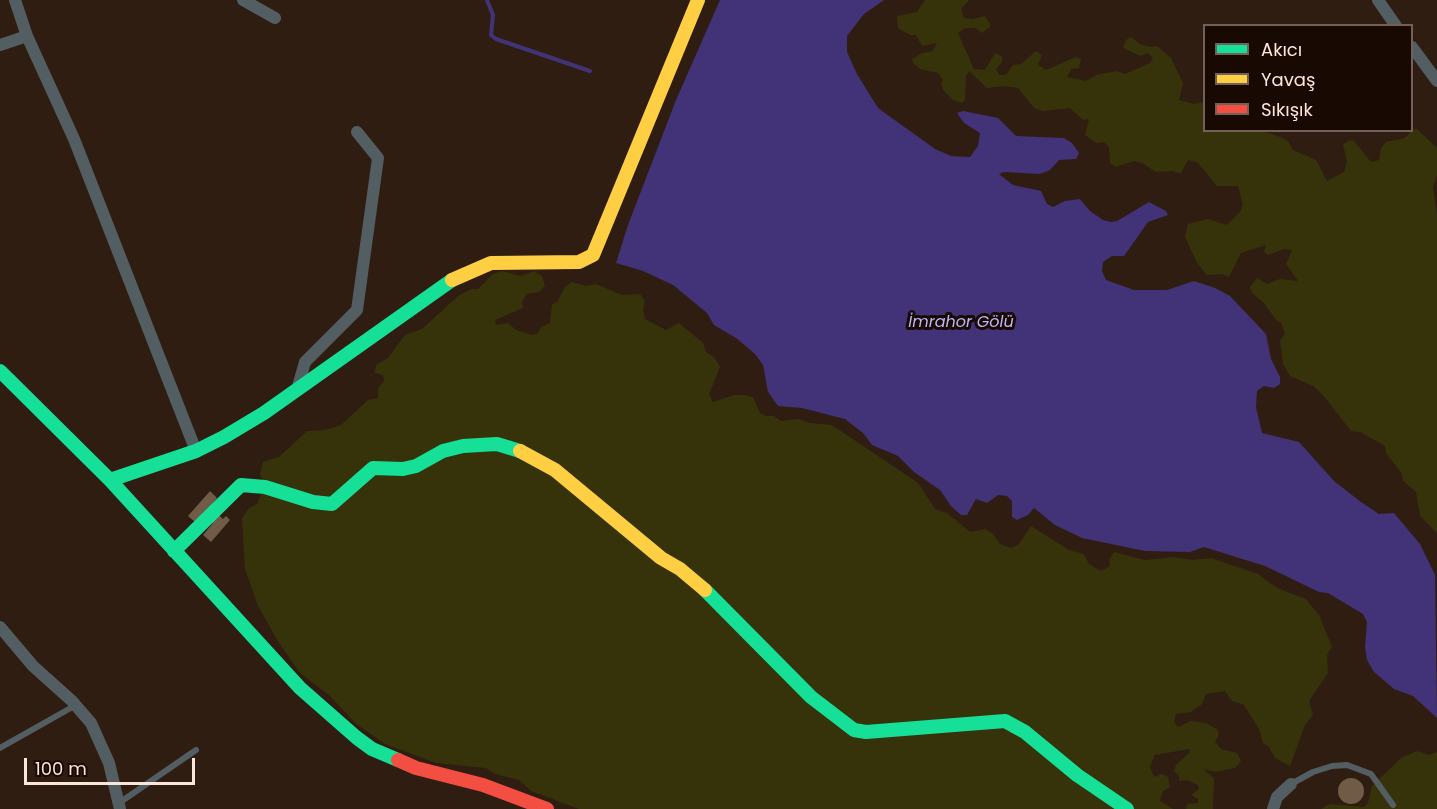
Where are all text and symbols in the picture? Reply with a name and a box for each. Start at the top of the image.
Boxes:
legend [1203,24,1413,132]
text: Akıcı [1261,37,1302,62]
text: Yavaş [1261,67,1315,92]
text: Sıkışık [1261,97,1313,122]
water label: İmrahor Gölü [908,313,1014,333]
scale bar [27,746,198,784]
text: 100 m [35,756,87,781]

